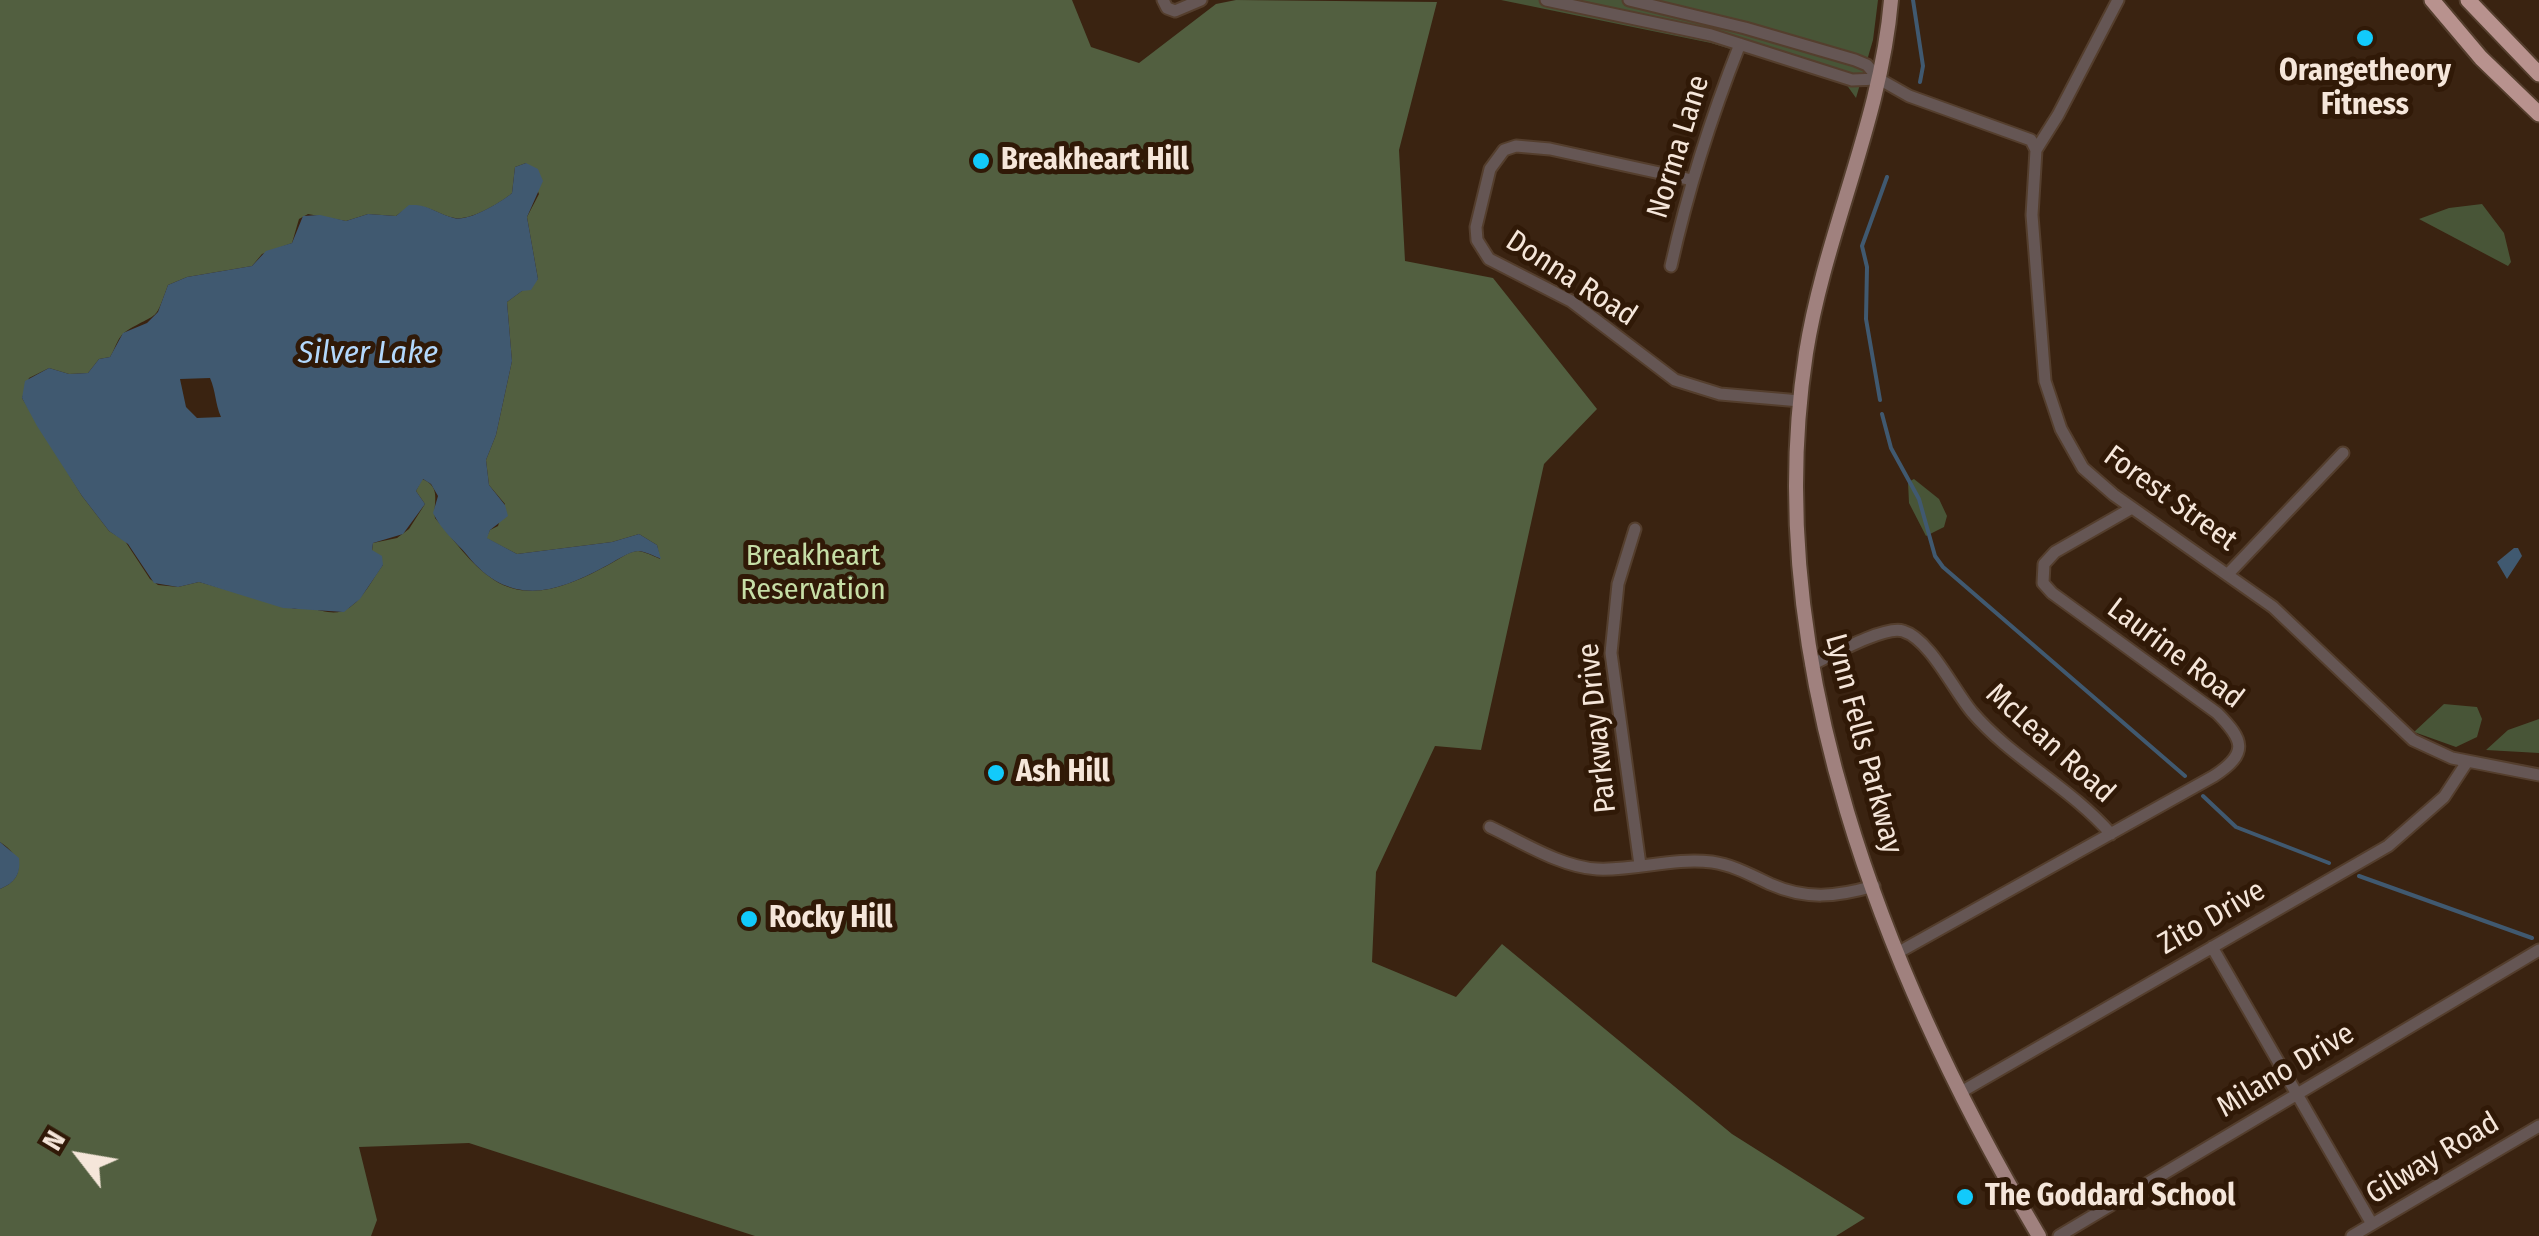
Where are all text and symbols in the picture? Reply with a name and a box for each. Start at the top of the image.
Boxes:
marker: Orangetheory Fitness [2354,27,2376,49]
place label: Orangetheory Fitness [2279,54,2451,124]
street label: Norma Lane [1640,71,1718,223]
place label: Breakheart Hill [1001,143,1189,179]
marker: Breakheart Hill [970,150,992,172]
street label: Donna Road [1499,223,1643,335]
water label: Silver Lake [298,335,438,373]
street label: Forest Street [2096,439,2244,559]
park label: Breakheart Reservation [740,539,886,610]
street label: Laurine Road [2100,591,2250,717]
street label: Lynn Fells Parkway [1816,630,1910,858]
street label: Parkway Drive [1571,641,1625,815]
street label: McLean Road [1978,677,2122,811]
place label: Ash Hill [1016,755,1110,791]
marker: Ash Hill [985,762,1007,784]
street label: Zito Drive [2152,873,2272,963]
place label: Rocky Hill [769,901,893,937]
marker: Rocky Hill [738,908,760,930]
street label: Milano Drive [2211,1016,2361,1126]
street label: Gilway Road [2360,1105,2506,1213]
north arrow [30,1106,130,1206]
text: N [35,1125,72,1156]
place label: The Goddard School [1985,1179,2236,1215]
marker: The Goddard School [1954,1186,1976,1208]

